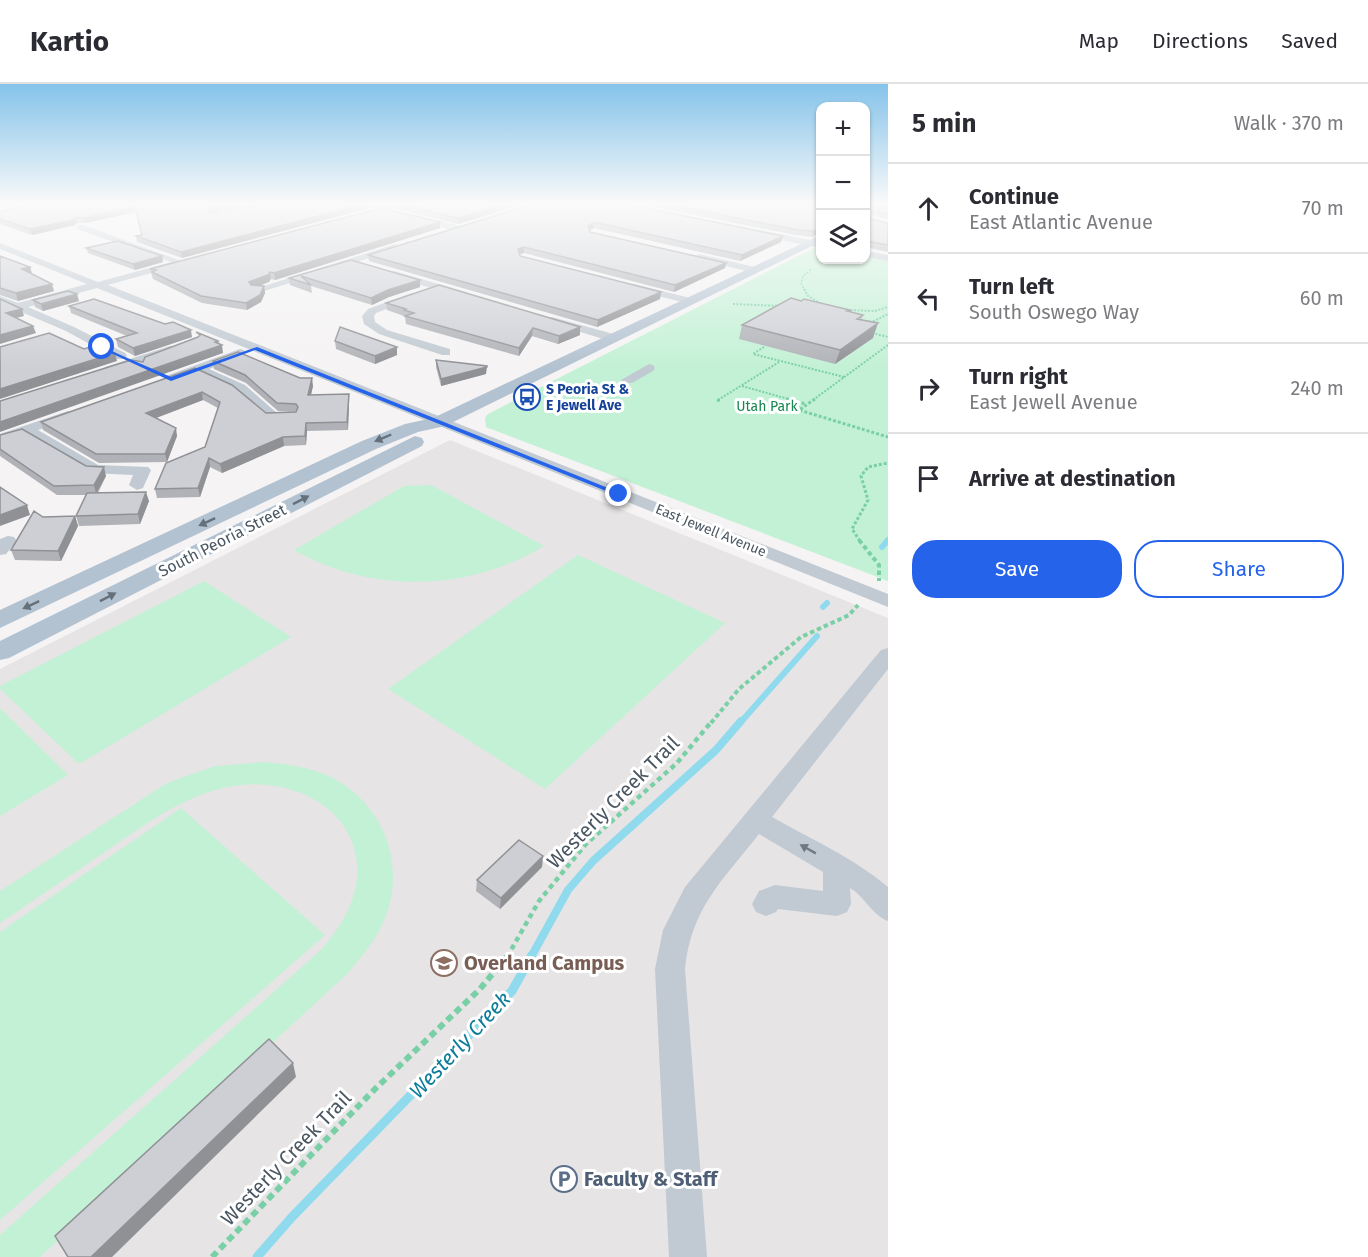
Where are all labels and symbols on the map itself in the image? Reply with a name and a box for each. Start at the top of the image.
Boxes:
route start [88,333,114,359]
place label: S Peoria St & E Jewell Ave [546,381,629,414]
bus stop icon: S Peoria St & E Jewell Ave [512,382,542,412]
park label: Utah Park [736,398,798,415]
one-way arrow [374,433,392,443]
route end [605,480,631,506]
one-way arrow [293,495,310,505]
street label: South Peoria Street [155,500,289,581]
street label: East Jewell Avenue [653,500,769,560]
one-way arrow [198,517,215,526]
one-way arrow [100,593,117,602]
one-way arrow [22,601,39,610]
street label: Westerly Creek Trail [542,731,684,873]
one-way arrow [800,844,816,855]
school or university icon: Overland Campus [429,948,459,978]
place label: Overland Campus [464,951,625,975]
water label: Westerly Creek [404,986,516,1104]
street label: Westerly Creek Trail [216,1086,356,1230]
parking icon: Faculty & Staff [549,1164,579,1194]
place label: Faculty & Staff [584,1167,719,1191]

